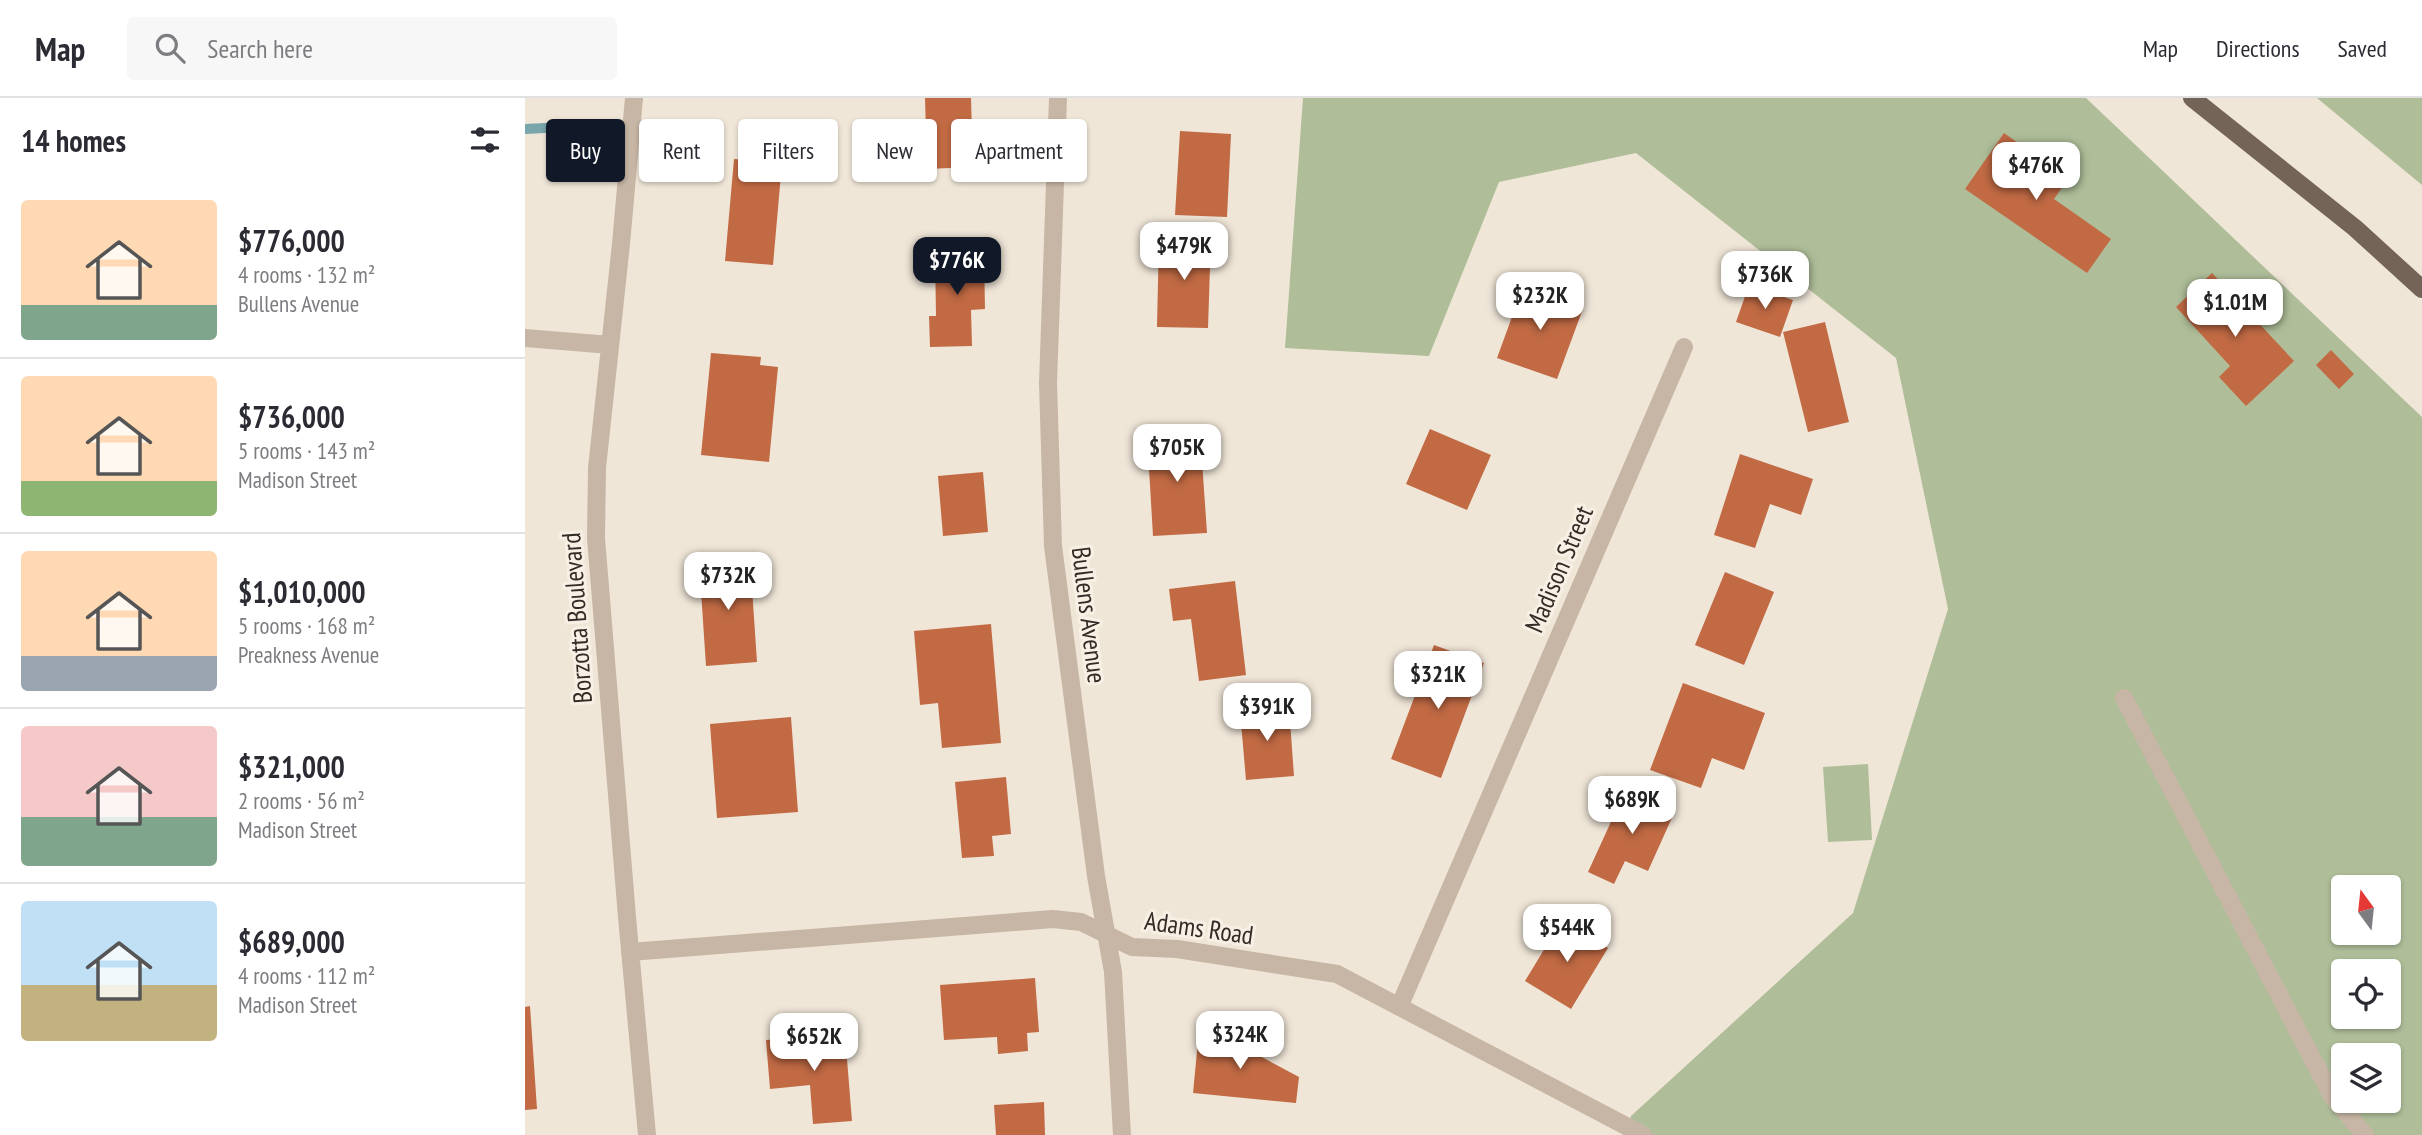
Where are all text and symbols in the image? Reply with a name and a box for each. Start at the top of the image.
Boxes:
search box [127,17,617,80]
text: Map [35,27,85,70]
icon: search [151,29,189,67]
text: Search here [207,32,313,65]
text: Map [2143,33,2178,64]
text: Directions [2216,33,2300,64]
text: Saved [2338,33,2387,64]
chip: Buy [546,119,625,182]
chip: Rent [639,119,724,182]
chip: Filters [738,119,838,182]
chip: New [852,119,937,182]
chip: Apartment [951,119,1087,182]
text: 14 homes [21,121,126,160]
icon: filters [466,121,504,159]
pin: $476K [1987,142,2085,202]
text: $476K [2008,150,2064,179]
text: $776,000 [238,221,345,260]
pin: $479K [1135,222,1233,282]
icon: home [77,228,161,312]
text: $479K [1156,230,1212,259]
pin: $776K [908,238,1006,297]
text: $776K [929,245,985,274]
pin: $736K [1716,252,1814,311]
text: $736K [1737,259,1793,288]
text: 4 rooms · 132 m² [238,260,375,289]
pin: $232K [1491,272,1589,332]
text: $232K [1512,280,1568,309]
pin: $1.01M [2178,280,2292,339]
text: $1.01M [2203,287,2267,316]
text: Bullens Avenue [238,289,359,318]
text: $736,000 [238,397,345,436]
icon: home [77,404,161,488]
pin: $705K [1128,424,1226,484]
text: $705K [1149,432,1205,461]
text: 5 rooms · 143 m² [238,436,375,465]
text: Madison Street [238,465,357,494]
street label: Madison Street [1517,500,1600,637]
street label: Borzotta Boulevard [554,532,599,705]
street label: Bullens Avenue [1065,545,1114,685]
pin: $732K [679,552,777,612]
text: $732K [700,560,756,589]
text: $1,010,000 [238,572,366,611]
icon: home [77,579,161,663]
text: 5 rooms · 168 m² [238,611,375,640]
text: Preakness Avenue [238,640,379,669]
pin: $321K [1389,652,1487,711]
text: $321K [1410,659,1466,688]
pin: $391K [1218,684,1316,743]
text: $391K [1239,691,1295,720]
text: $321,000 [238,747,345,786]
icon: home [77,754,161,838]
pin: $689K [1583,776,1681,836]
text: $689K [1604,784,1660,813]
text: 2 rooms · 56 m² [238,786,365,815]
text: Madison Street [238,815,357,844]
north arrow [2331,875,2401,945]
map controls [2331,875,2401,1113]
street label: Adams Road [1143,904,1256,951]
pin: $544K [1518,904,1616,964]
text: $544K [1539,912,1595,941]
text: $689,000 [238,922,345,961]
icon: home [77,929,161,1013]
button: locate [2331,959,2401,1029]
text: 4 rooms · 112 m² [238,961,375,990]
text: Madison Street [238,990,357,1019]
pin: $324K [1191,1012,1289,1071]
pin: $652K [765,1014,863,1073]
text: $324K [1212,1019,1268,1048]
text: $652K [786,1021,842,1050]
button: layers [2331,1043,2401,1113]

